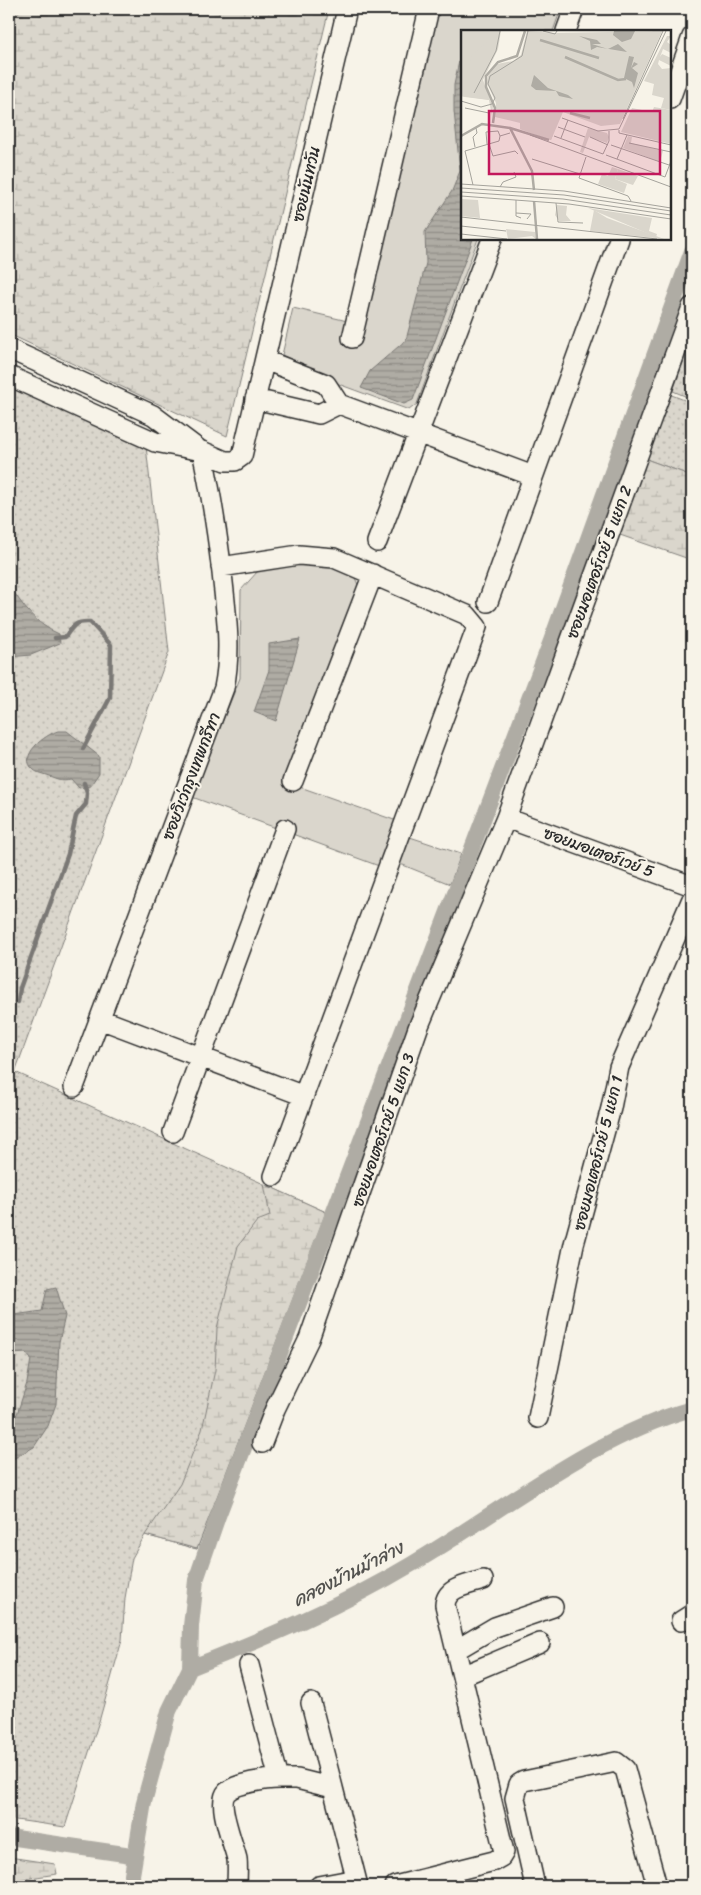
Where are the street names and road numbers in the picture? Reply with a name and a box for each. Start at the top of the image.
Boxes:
street label: ซอยนันทวัน [283,143,329,225]
street label: ซอยมอเตอร์เวย์ 5 แยก 2 [558,481,640,643]
street label: ซอยวิเว่กรุงเทพกรีฑา [153,708,229,844]
street label: ซอยมอเตอร์เวย์ 5 [539,818,659,886]
street label: ซอยมอเตอร์เวย์ 5 แยก 3 [343,1049,423,1211]
street label: ซอยมอเตอร์เวย์ 5 แยก 1 [565,1072,631,1234]

